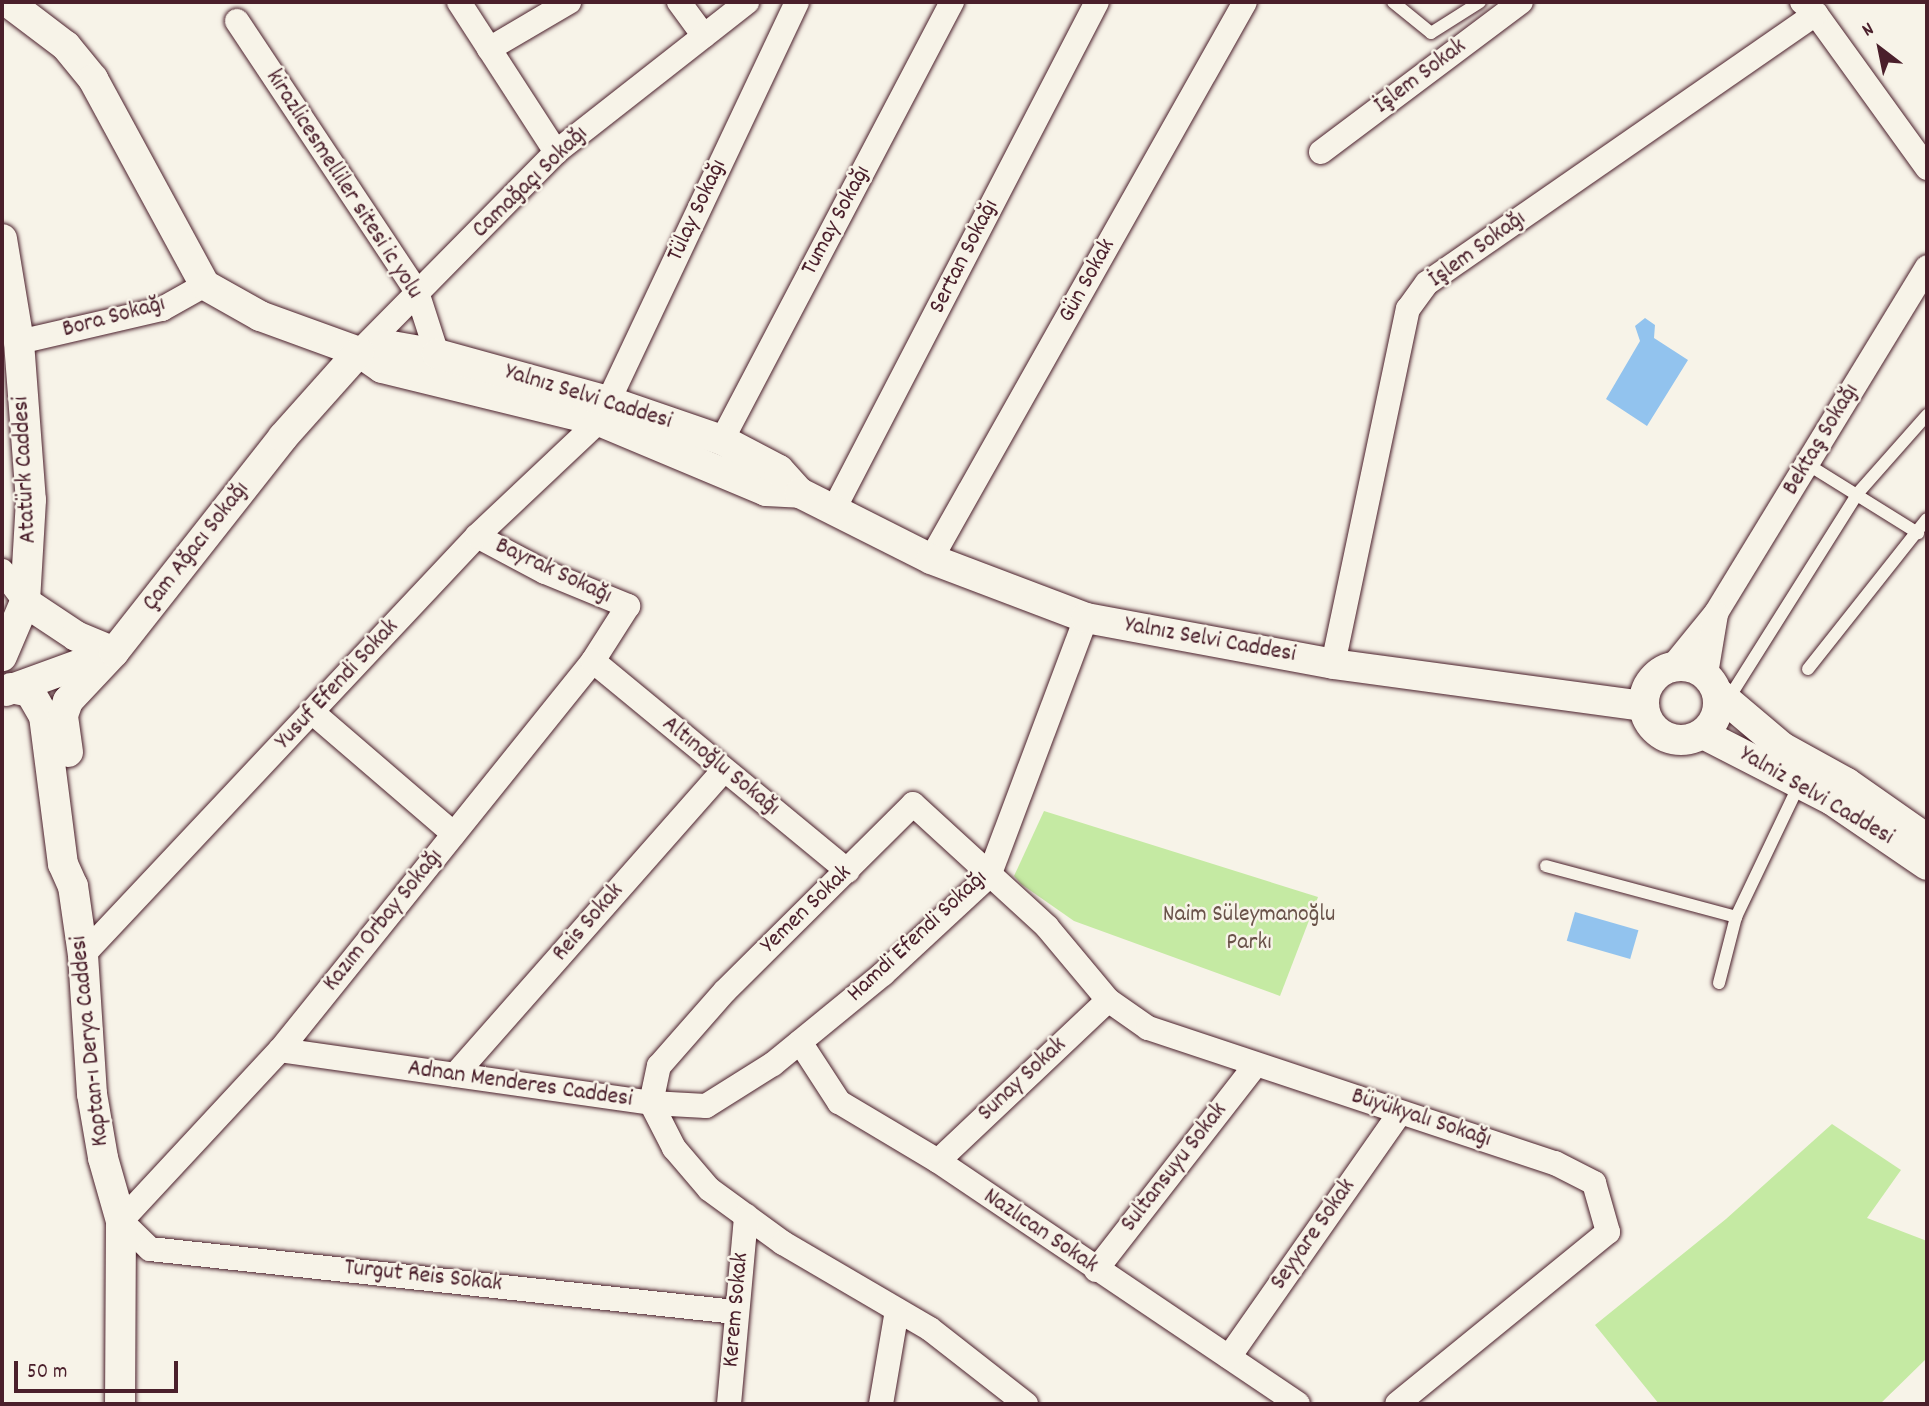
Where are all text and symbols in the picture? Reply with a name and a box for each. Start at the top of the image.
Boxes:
north arrow [1845,14,1915,84]
text: N [1857,17,1880,45]
street label: İşlem Sokak [1369,33,1473,121]
street label: kirazlicesmelliler sitesi ic yolu [258,65,428,305]
street label: Camağaçı Sokağı [467,121,595,245]
street label: Tülay Sokağı [662,155,734,267]
street label: Tumay Sokağı [796,161,878,281]
street label: Sertan Sokağı [924,195,1006,319]
street label: İşlem Sokağı [1424,205,1532,295]
street label: Gün Sokak [1053,234,1123,328]
street label: Bora Sokağı [60,291,168,345]
street label: Yalnız Selvi Caddesi [501,359,675,437]
street label: Bektaş Sokağı [1777,379,1867,501]
street label: Atatürk Caddesi [8,396,44,544]
street label: Çam Ağacı Sokağı [138,477,256,617]
street label: Bayrak Sokağı [490,533,616,611]
street label: Yalnız Selvi Caddesi [1122,612,1298,670]
street label: Yusuf Efendi Sokak [270,614,406,756]
street label: Altınoğlu Sokağı [655,711,785,823]
street label: Yalniz Selvi Caddesi [1734,741,1898,853]
street label: Kazım Orbay Sokağı [318,844,450,998]
street label: Yemen Sokak [756,860,858,960]
street label: Hamdi Efendi Sokağı [842,865,994,1009]
street label: Reis Sokak [547,878,631,968]
park label: Naim Süleymanoğlu Parkı [1163,902,1335,958]
street label: Kaptan-ı Derya Caddesi [66,934,116,1148]
street label: Sunay Sokak [973,1032,1073,1128]
street label: Adnan Menderes Caddesi [406,1055,634,1115]
street label: Büyükyalı Sokağı [1347,1083,1495,1155]
street label: Sultansuyu Sokak [1116,1098,1234,1238]
street label: Seyyare Sokak [1265,1174,1363,1296]
street label: Nazlıcan Sokak [977,1183,1103,1281]
street label: Kerem Sokak [718,1251,756,1369]
street label: Turgut Reis Sokak [343,1254,503,1300]
scale bar [18,1346,182,1390]
text: 50 m [27,1358,67,1388]

